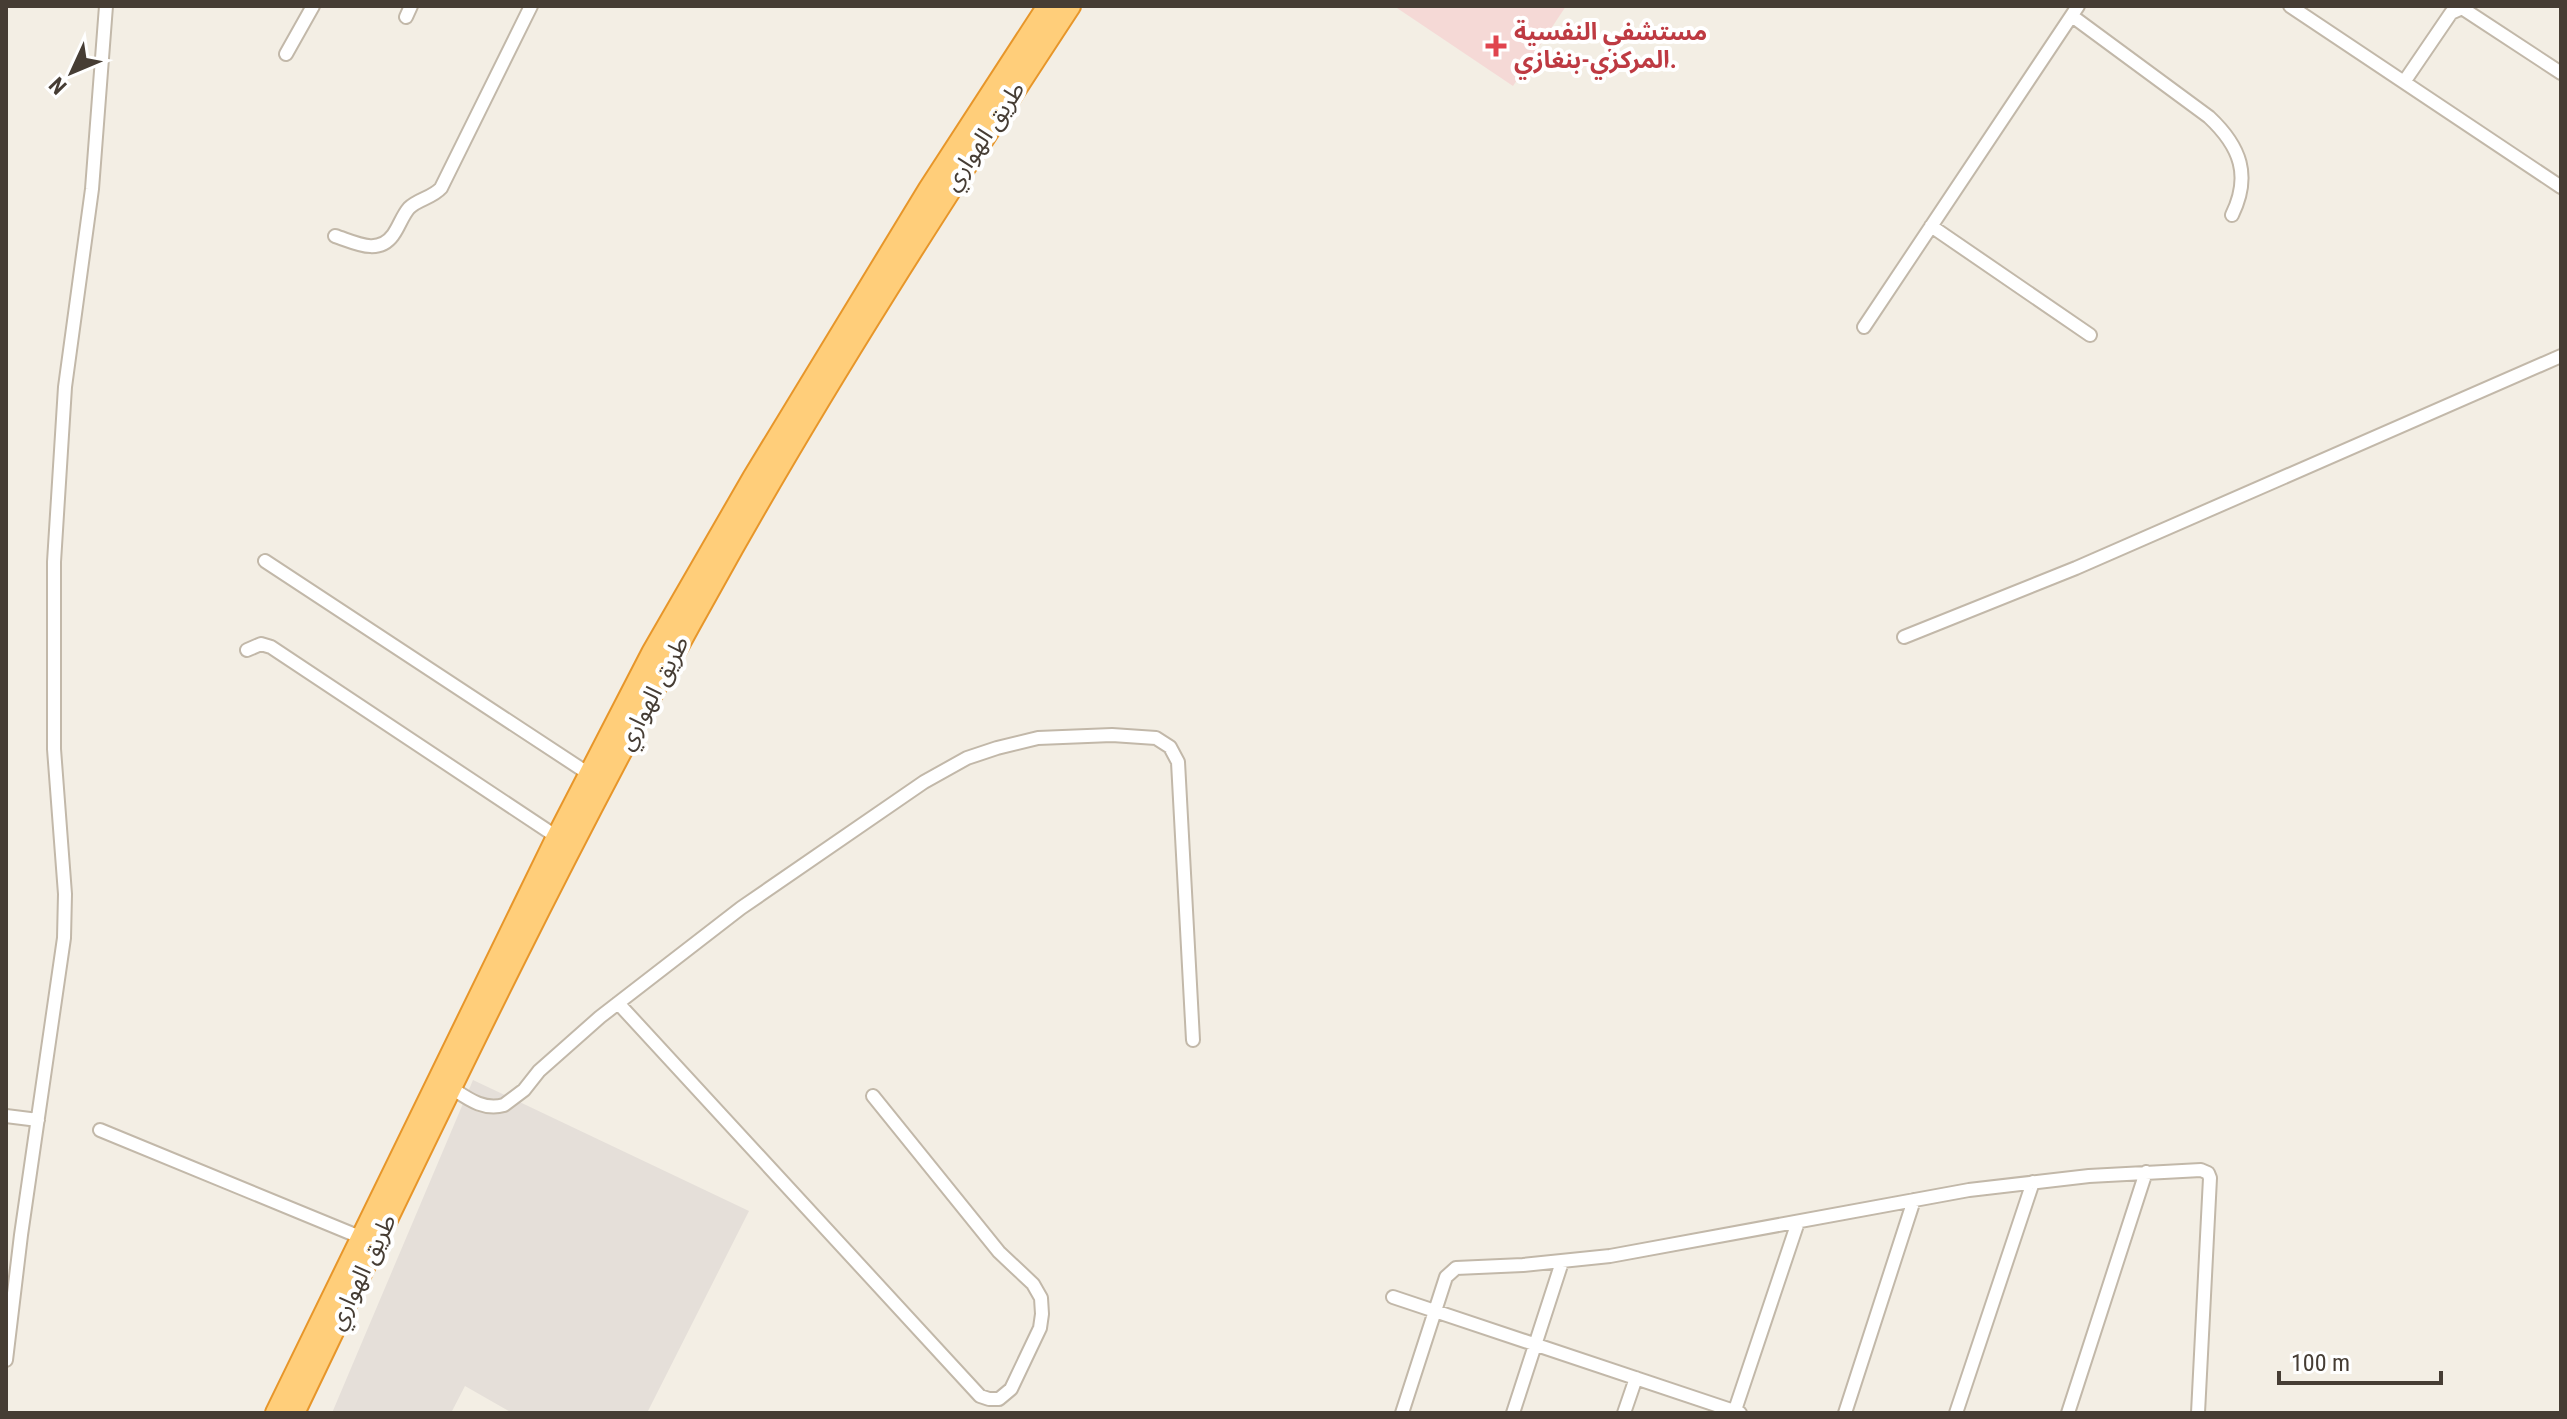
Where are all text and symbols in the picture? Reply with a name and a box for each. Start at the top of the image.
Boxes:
place label: مستشفي النفسية المركزي-بنغازي. [1514,18,1707,80]
north arrow [32,32,112,112]
marker: مستشفي النفسية المركزي-بنغازي. [1485,35,1507,57]
text: N [44,72,72,99]
street label: طريق الهواري [937,76,1034,198]
street label: طريق الهواري [611,631,699,757]
street label: طريق الهواري [322,1210,406,1336]
scale bar [2279,1335,2441,1385]
text: 100 m [2291,1349,2350,1377]

